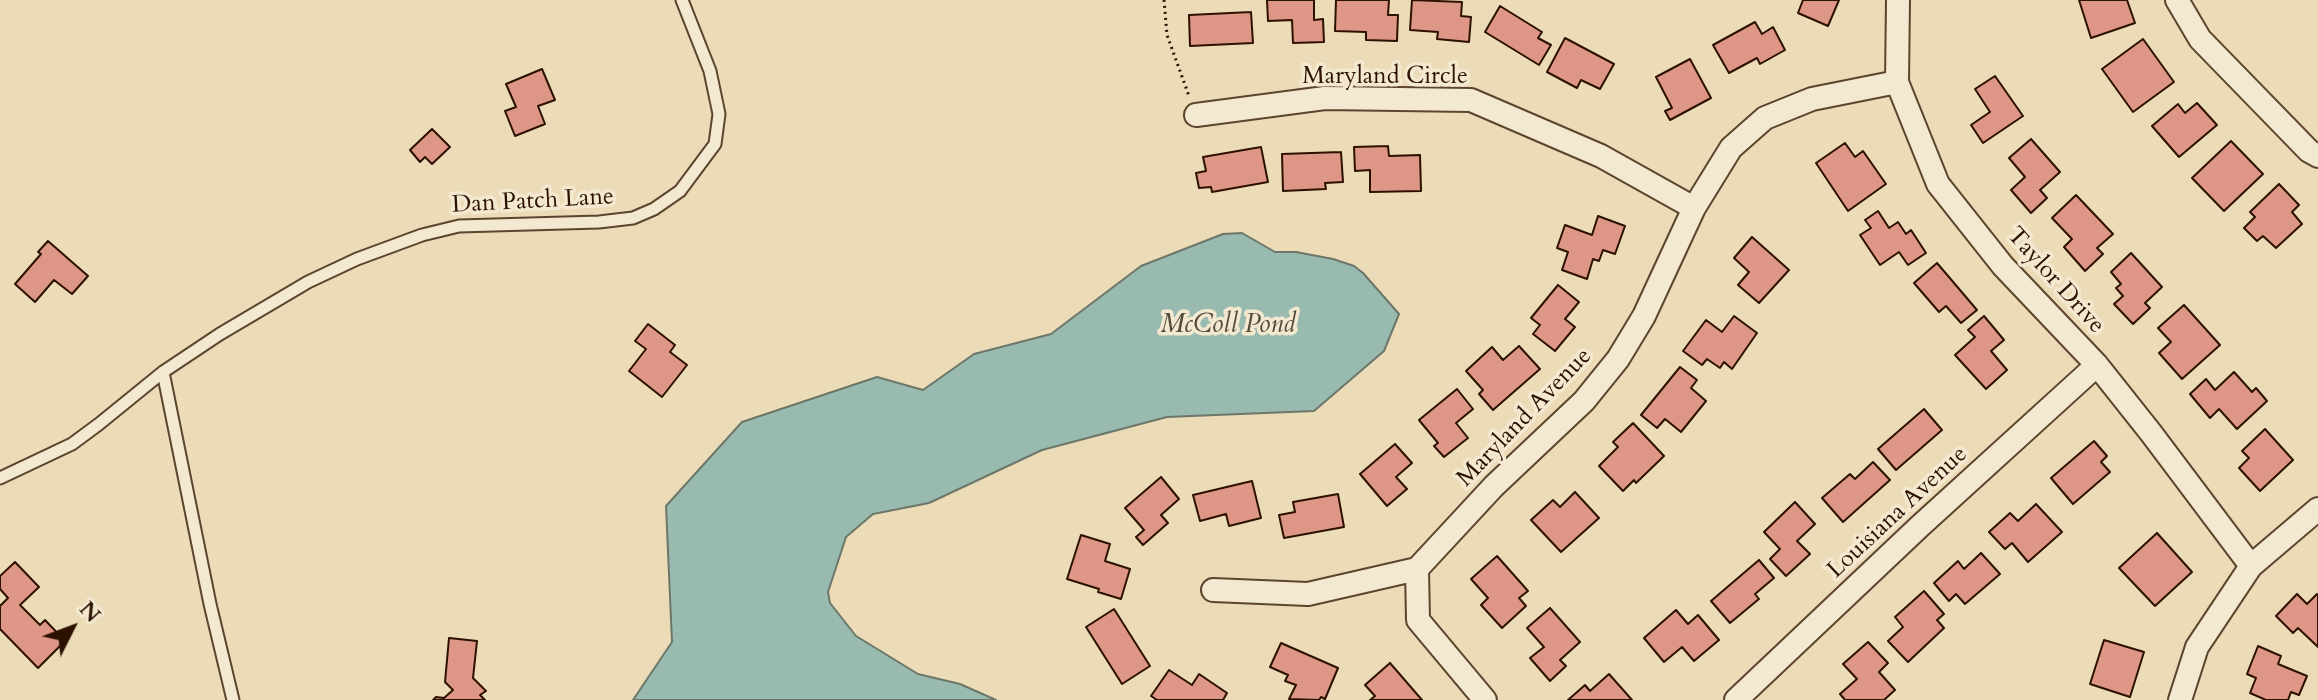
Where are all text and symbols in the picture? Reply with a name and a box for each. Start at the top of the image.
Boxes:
street label: Maryland Circle [1302,63,1468,91]
street label: Dan Patch Lane [451,183,615,221]
street label: Taylor Drive [2000,222,2110,340]
water label: McColl Pond [1160,310,1296,342]
street label: Maryland Avenue [1452,343,1598,493]
street label: Louisiana Avenue [1822,441,1974,585]
north arrow [32,588,112,668]
text: N [72,595,107,629]

